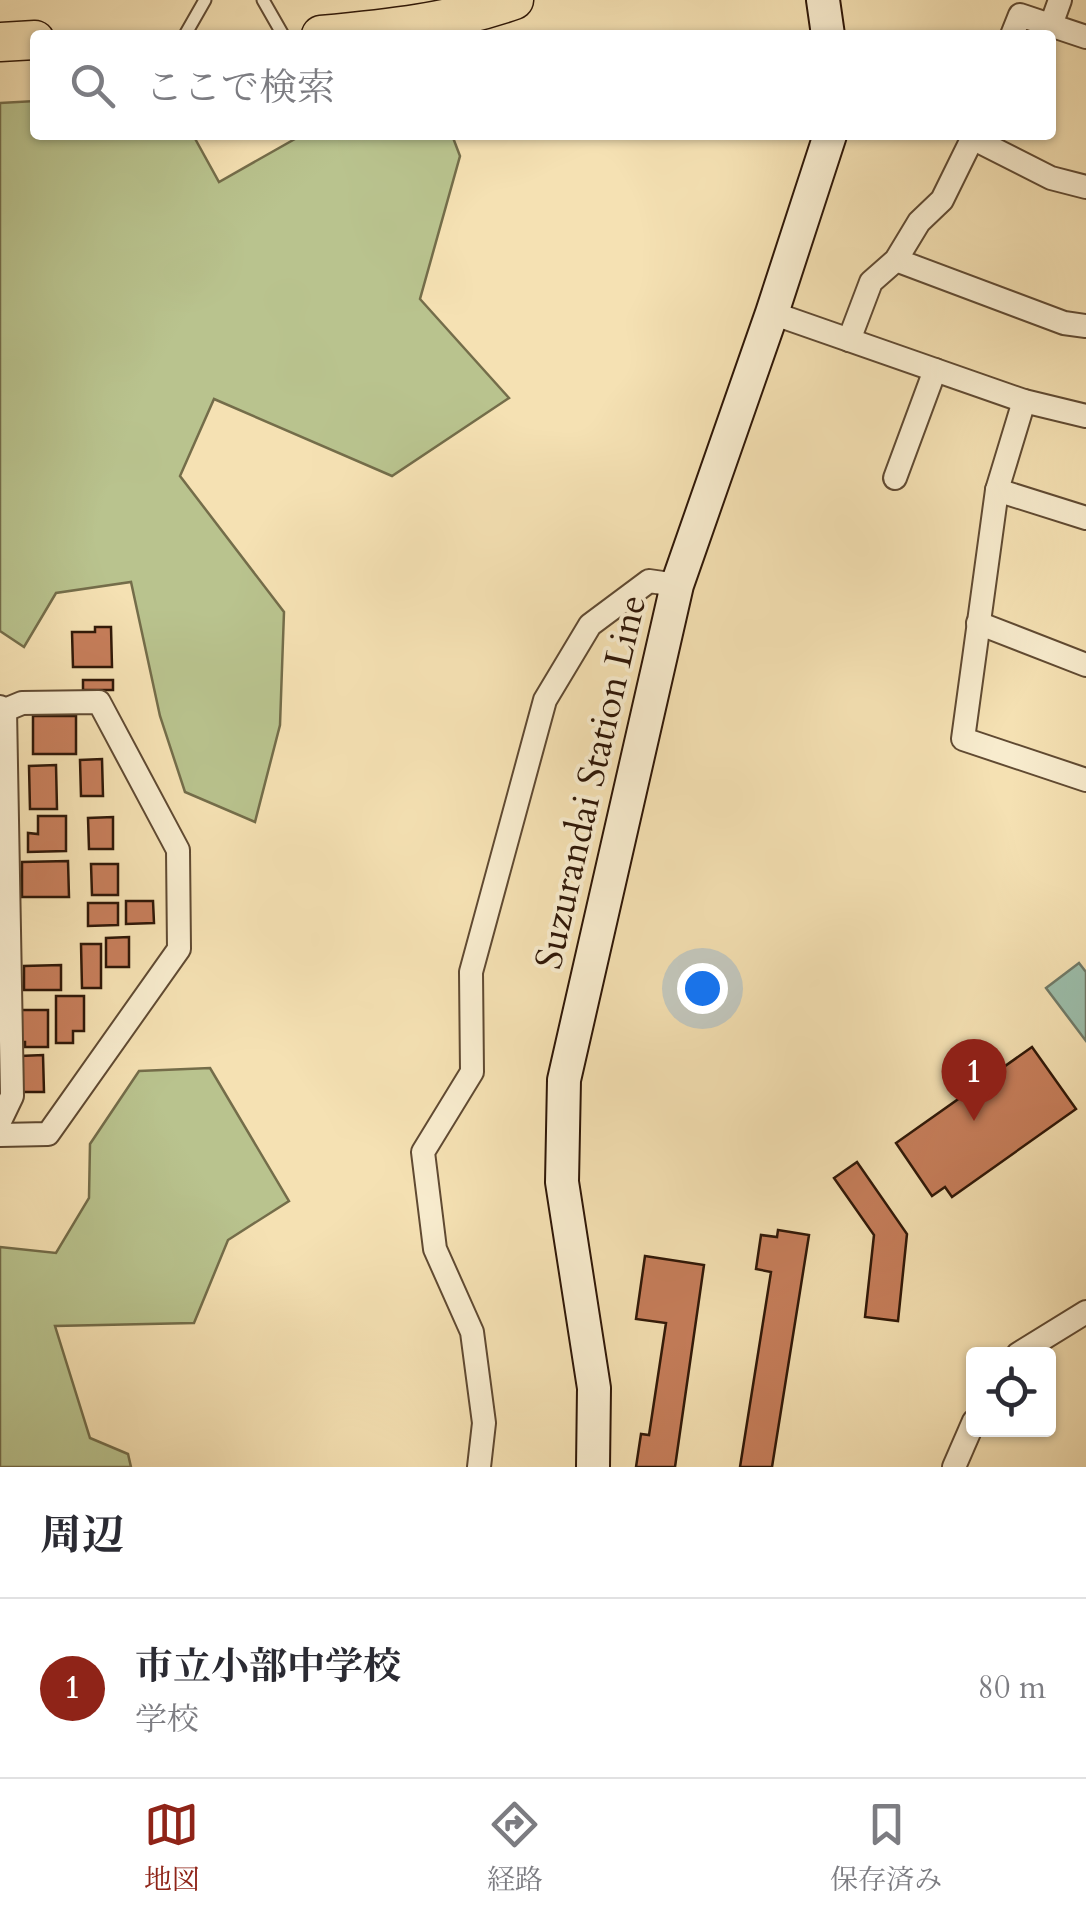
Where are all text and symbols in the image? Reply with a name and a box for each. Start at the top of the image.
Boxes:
search box [30,30,1056,140]
icon: search [65,58,120,113]
text: ここで検索 [145,62,335,114]
street label: Suzurandai Station Line [523,590,659,974]
your location [677,963,728,1014]
pin: 1 [942,1038,1006,1121]
map controls [966,1347,1056,1437]
button: locate [966,1347,1056,1437]
text: 周辺 [40,1507,124,1564]
text: 市立小部中学校 [135,1641,401,1693]
text: 1 [64,1666,81,1710]
text: 80 m [978,1666,1046,1710]
text: 学校 [135,1698,199,1742]
tab: 地図 [144,1797,200,1899]
tab: 経路 [487,1797,543,1899]
tab: 保存済み [830,1797,942,1899]

